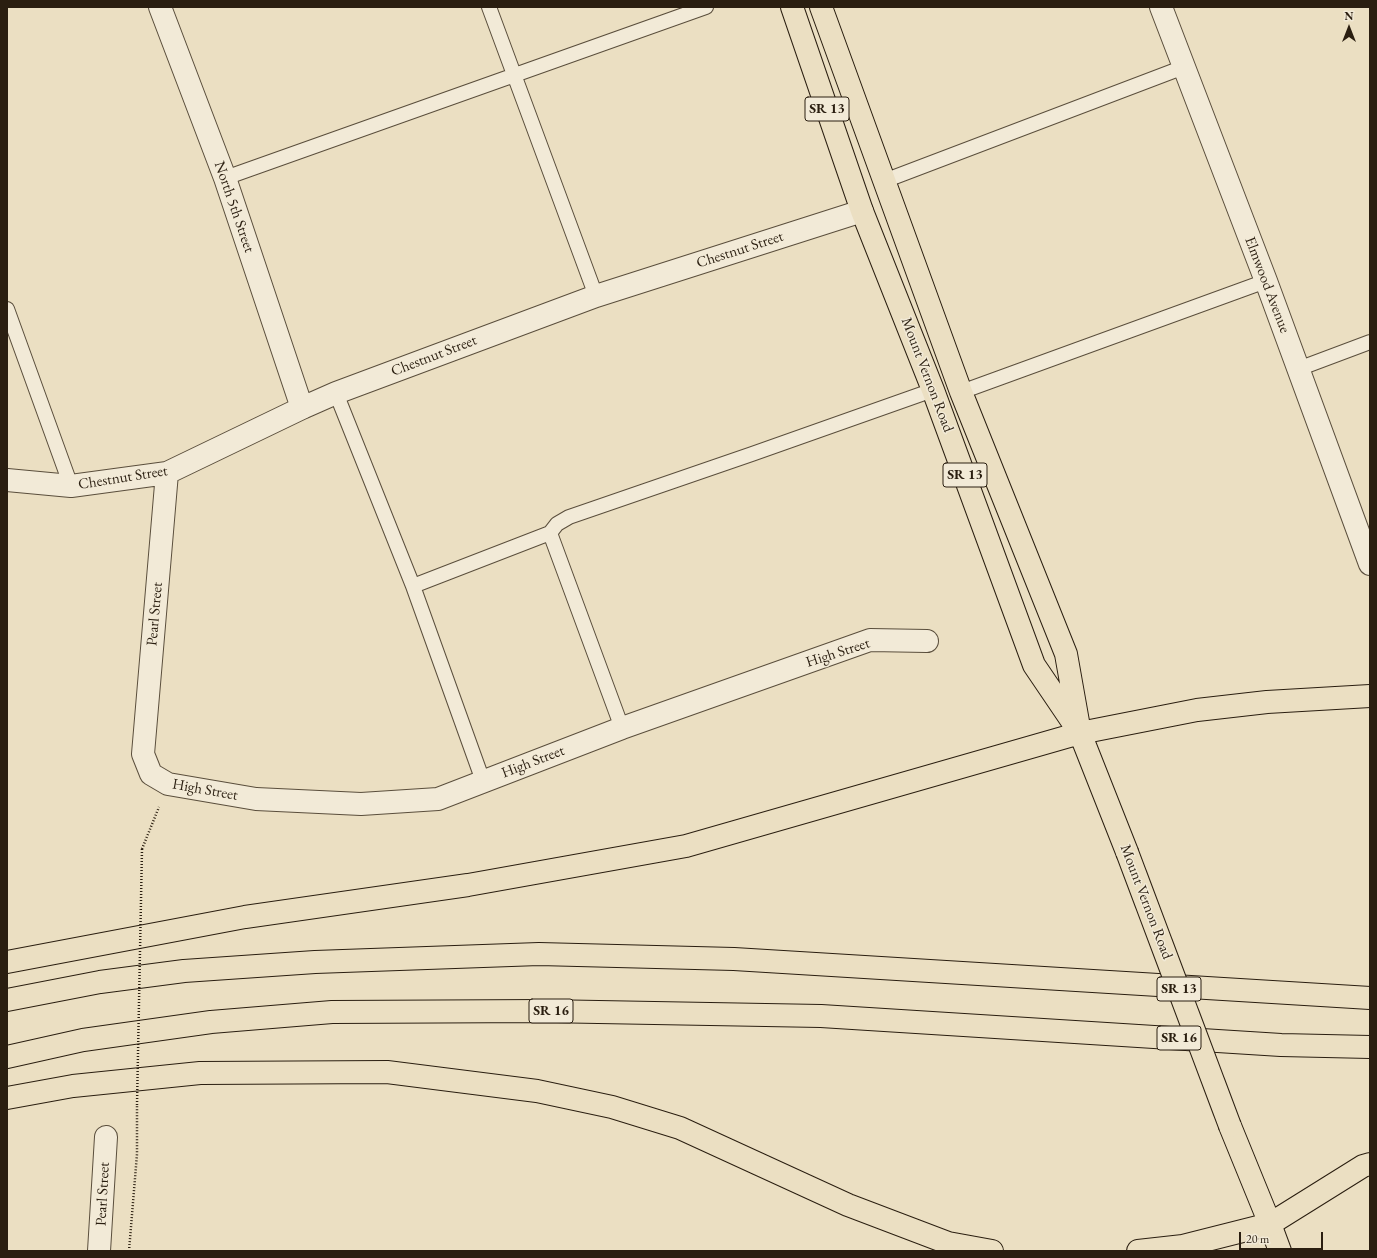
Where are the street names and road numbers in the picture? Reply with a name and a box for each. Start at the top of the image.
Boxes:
road number: SR 13 [805,97,849,121]
street label: North 5th Street [210,159,258,255]
street label: Chestnut Street [694,227,786,273]
street label: Elmwood Avenue [1240,234,1294,336]
street label: Mount Vernon Road [897,315,957,435]
street label: Chestnut Street [389,331,479,381]
street label: Chestnut Street [77,462,169,494]
road number: SR 13 [943,463,987,487]
street label: Pearl Street [143,581,167,647]
street label: High Street [804,634,872,672]
street label: High Street [499,742,567,782]
street label: High Street [171,775,239,805]
street label: Mount Vernon Road [1116,842,1176,962]
road number: SR 13 [1157,977,1201,1001]
road number: SR 16 [529,999,573,1023]
road number: SR 16 [1157,1026,1201,1050]
street label: Pearl Street [92,1162,114,1226]

